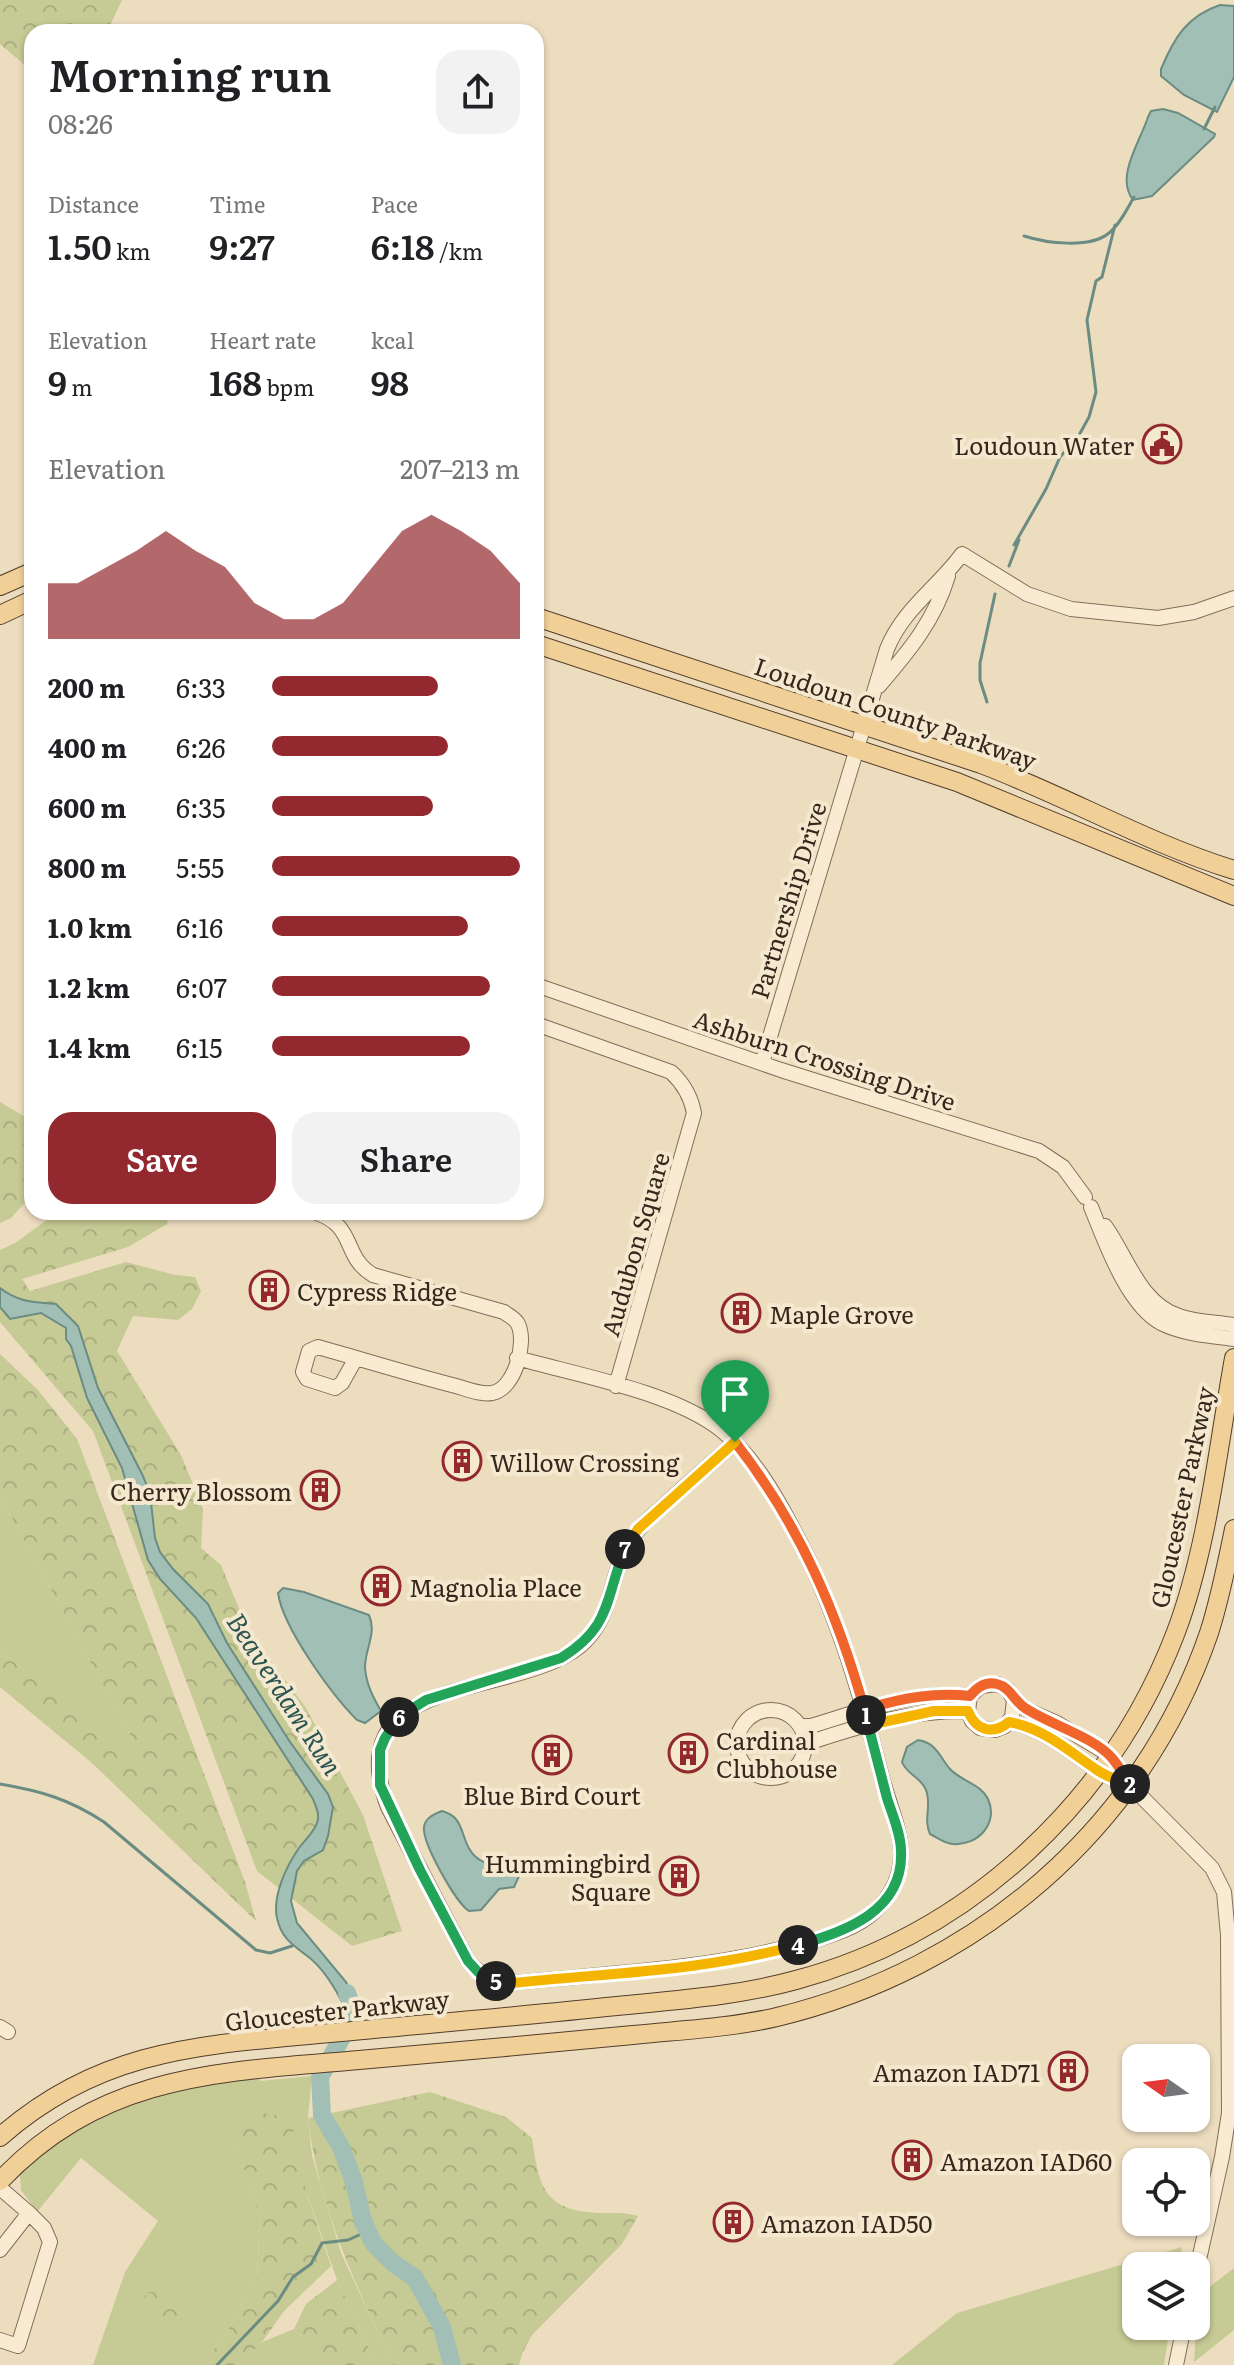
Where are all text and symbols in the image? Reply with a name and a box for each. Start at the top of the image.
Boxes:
text: Morning run [48,40,332,106]
button: share [436,50,520,134]
text: 08:26 [48,103,113,142]
text: Distance [48,187,139,220]
text: Time [209,187,265,220]
text: Pace [371,187,418,220]
text: 1.50 [48,220,112,270]
text: 9:27 [209,220,275,270]
text: 6:18 [371,220,435,270]
text: km [112,234,151,267]
text: /km [435,234,483,267]
text: Elevation [48,323,147,356]
text: Heart rate [209,323,316,356]
text: kcal [371,323,414,356]
text: 9 [48,356,67,406]
text: 168 [209,356,262,406]
text: 98 [371,356,409,406]
text: m [67,370,93,403]
text: bpm [262,370,314,403]
public building icon: Loudoun Water [1141,423,1183,465]
place label: Loudoun Water [954,427,1135,462]
text: Elevation [48,448,166,487]
text: 207–213 m [400,448,520,487]
street label: Loudoun County Parkway [750,647,1042,777]
text: 200 m [48,667,125,706]
text: 6:33 [176,667,226,706]
text: 400 m [48,727,127,766]
text: 6:26 [176,727,226,766]
text: 600 m [48,787,126,826]
text: 6:35 [176,787,226,826]
street label: Partnership Drive [740,797,834,1003]
text: 800 m [48,847,126,886]
text: 5:55 [176,847,224,886]
text: 1.0 km [48,907,132,946]
text: 6:16 [176,907,223,946]
text: 1.2 km [48,967,130,1006]
text: 6:07 [176,967,227,1006]
street label: Ashburn Crossing Drive [689,1000,961,1118]
text: 1.4 km [48,1027,131,1066]
text: 6:15 [176,1027,222,1066]
button: Save [48,1112,276,1204]
button: Share [292,1112,520,1204]
street label: Audubon Square [591,1148,677,1340]
building icon: Cypress Ridge [248,1269,290,1311]
place label: Cypress Ridge [297,1273,457,1308]
building icon: Maple Grove [720,1292,762,1334]
place label: Maple Grove [769,1296,914,1331]
pin [701,1360,769,1442]
icon: arrive [713,1372,757,1416]
street label: Gloucester Parkway [1140,1383,1222,1611]
building icon: Willow Crossing [441,1440,483,1482]
place label: Willow Crossing [490,1444,680,1479]
building icon: Cherry Blossom [299,1469,341,1511]
place label: Cherry Blossom [110,1473,292,1508]
pin: 7 [605,1529,645,1569]
text: 7 [619,1532,631,1565]
building icon: Magnolia Place [360,1565,402,1607]
place label: Magnolia Place [409,1569,582,1604]
water label: Beaverdam Run [219,1604,353,1782]
pin: 1 [846,1695,886,1735]
pin: 6 [379,1697,419,1737]
text: 1 [861,1698,871,1731]
text: 6 [393,1700,405,1733]
place label: Cardinal Clubhouse [716,1722,837,1785]
building icon: Cardinal Clubhouse [667,1732,709,1774]
building icon: Blue Bird Court [531,1734,573,1776]
pin: 2 [1110,1764,1150,1804]
text: 2 [1124,1767,1136,1800]
place label: Blue Bird Court [463,1777,641,1812]
place label: Hummingbird Square [485,1845,651,1908]
building icon: Hummingbird Square [658,1855,700,1897]
pin: 4 [778,1925,818,1965]
text: 4 [791,1928,805,1961]
pin: 5 [476,1961,516,2001]
text: 5 [490,1964,502,1997]
street label: Gloucester Parkway [223,1980,451,2038]
north arrow [1122,2044,1210,2132]
map controls [1122,2044,1210,2340]
building icon: Amazon IAD71 [1047,2050,1089,2092]
place label: Amazon IAD71 [873,2054,1040,2089]
building icon: Amazon IAD60 [891,2139,933,2181]
place label: Amazon IAD60 [940,2143,1112,2178]
button: locate [1122,2148,1210,2236]
building icon: Amazon IAD50 [712,2201,754,2243]
place label: Amazon IAD50 [761,2205,933,2240]
button: layers [1122,2252,1210,2340]

